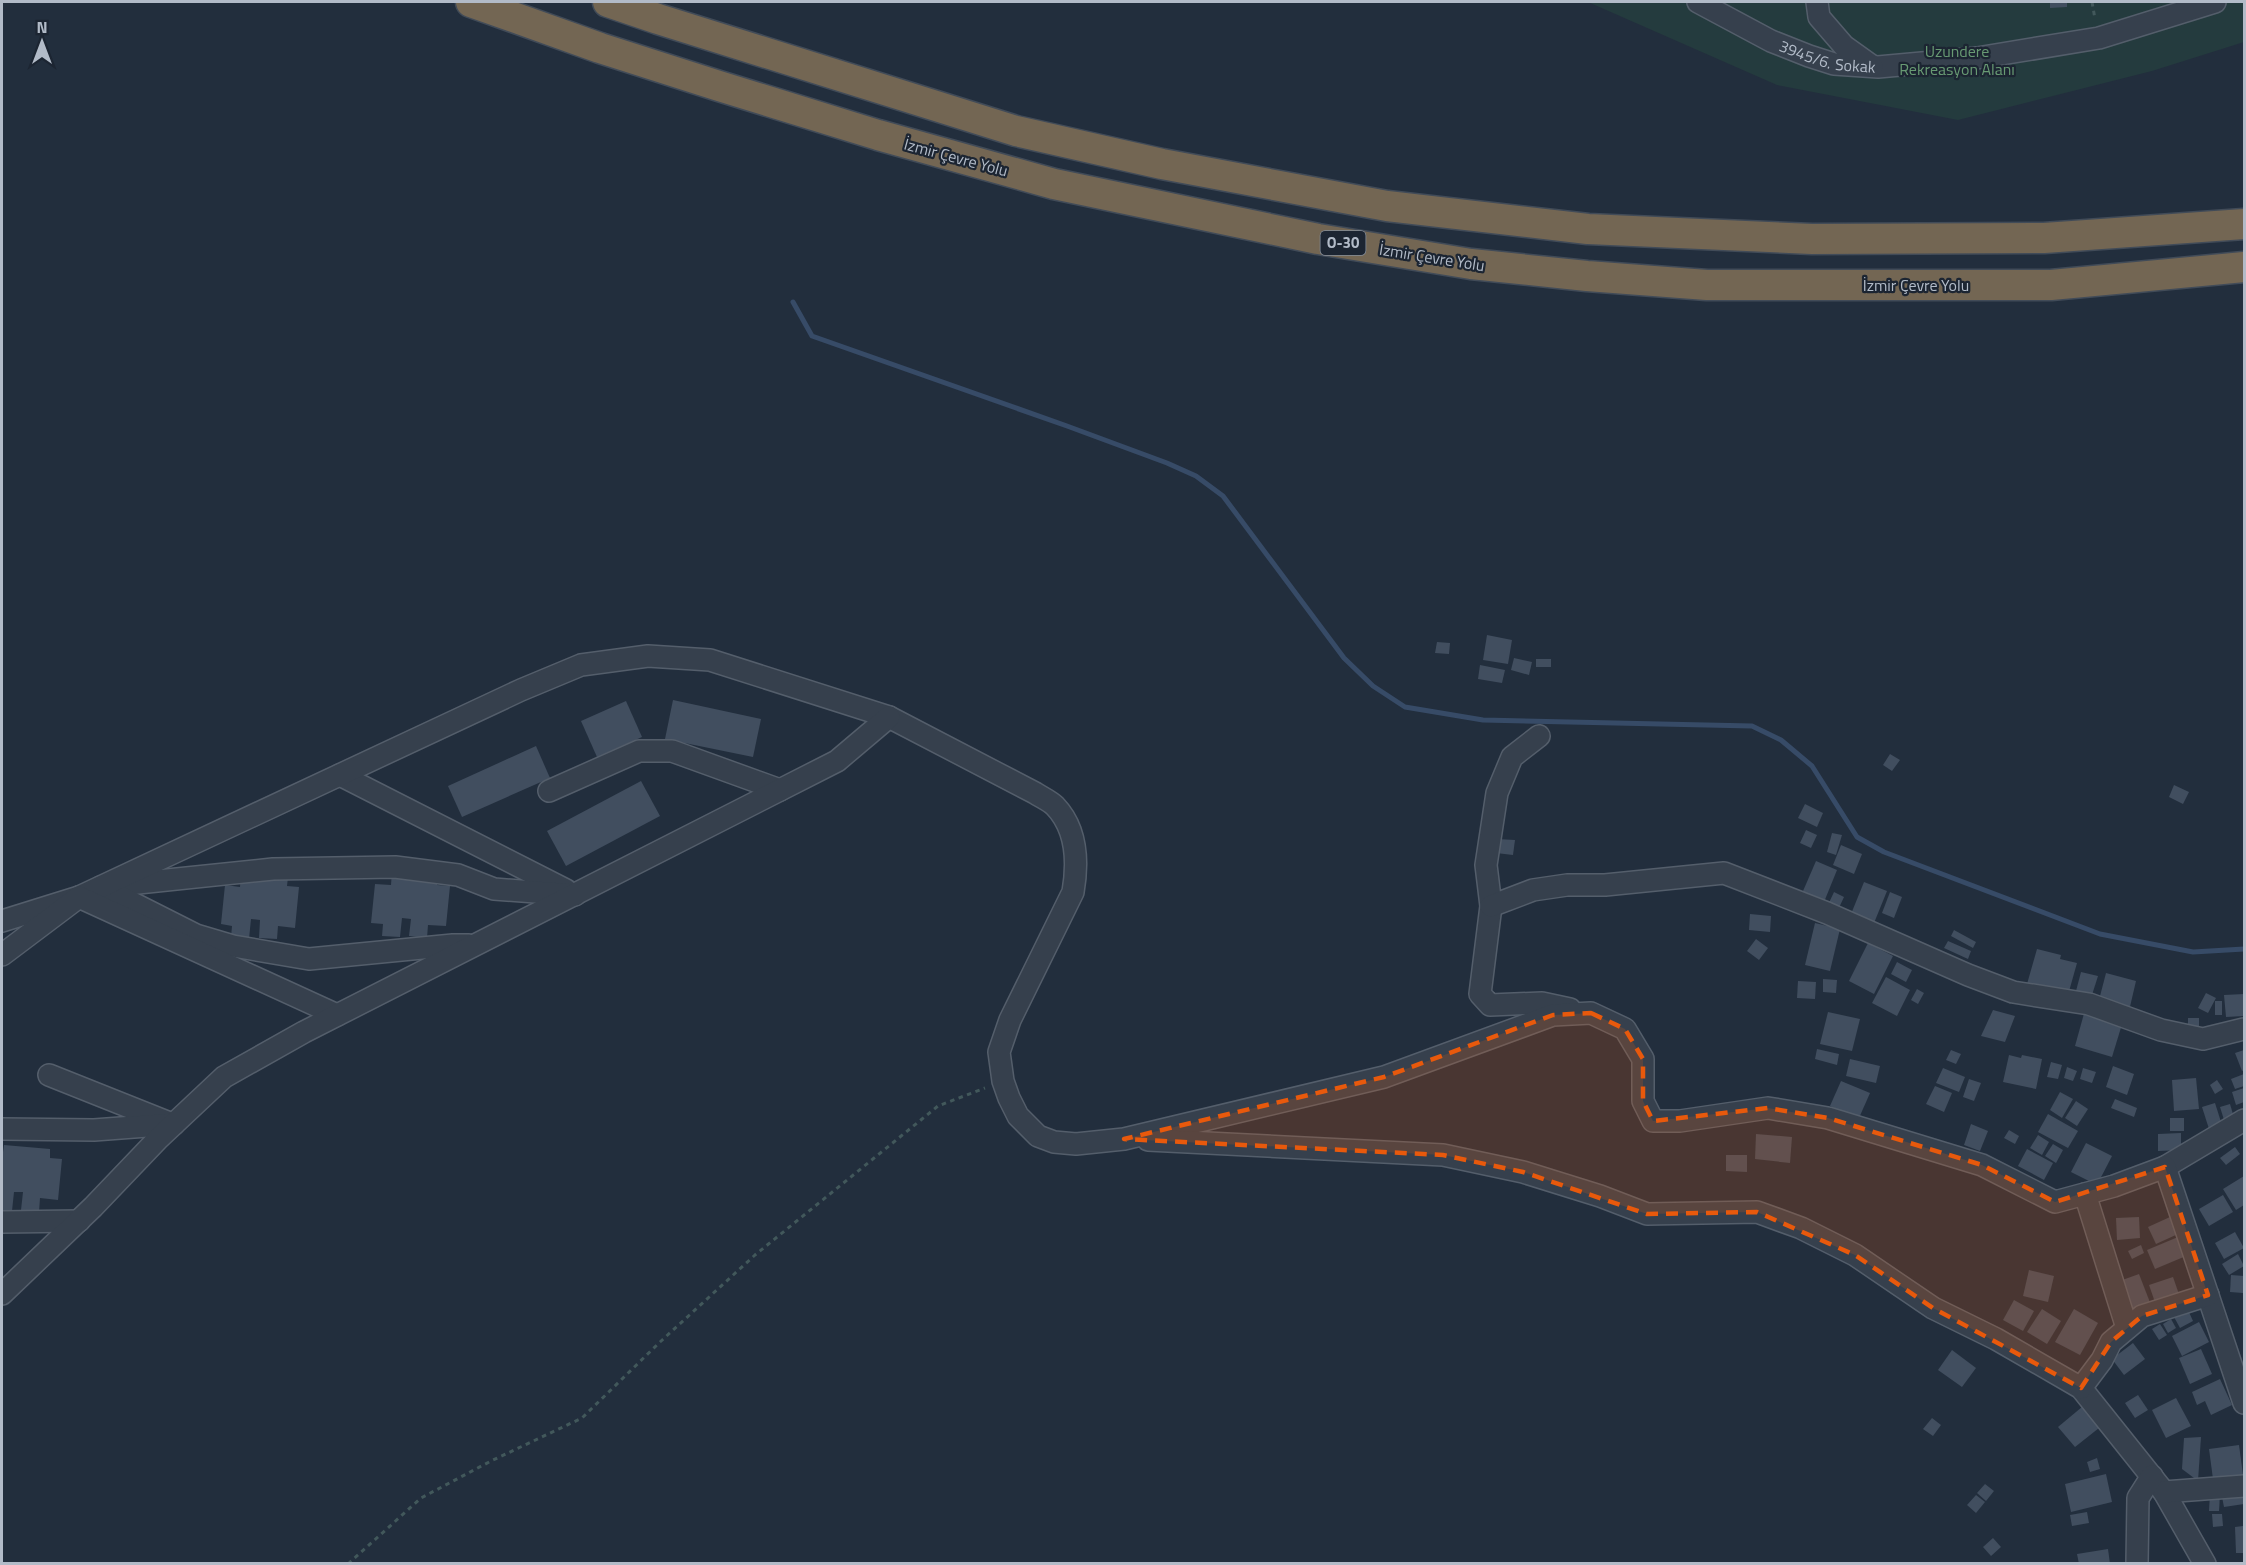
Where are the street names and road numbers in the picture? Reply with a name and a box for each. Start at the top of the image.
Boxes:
street label: 3945/6. Sokak [1776,33,1877,79]
street label: İzmir Çevre Yolu [901,132,1011,182]
road number: O-30 [1320,231,1366,255]
street label: İzmir Çevre Yolu [1378,237,1486,277]
street label: İzmir Çevre Yolu [1863,273,1969,297]

